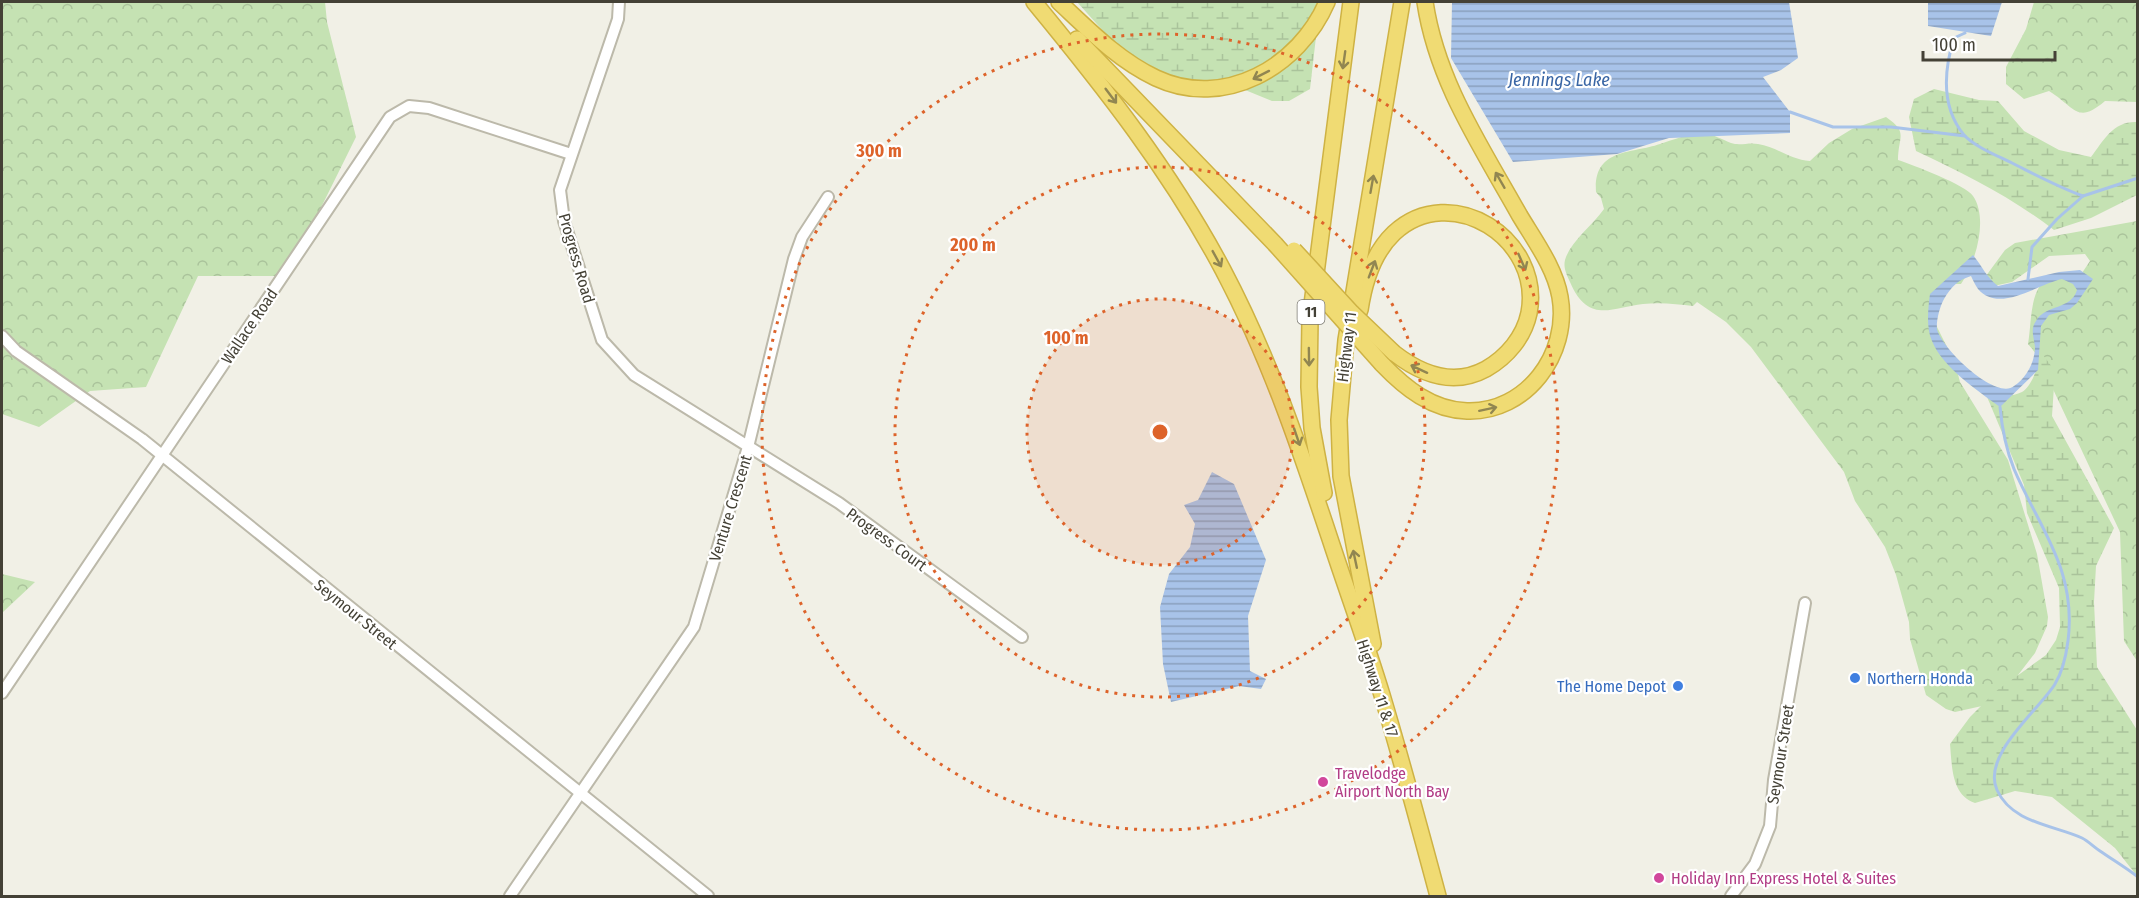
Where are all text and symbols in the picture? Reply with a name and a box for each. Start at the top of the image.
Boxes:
scale bar [1923,24,2055,62]
text: 100 m [1932,34,1976,56]
one-way arrow [1339,49,1350,69]
one-way arrow [1253,69,1271,81]
water label: Jennings Lake [1507,69,1610,91]
one-way arrow [1104,87,1117,103]
text: 300 m [855,140,902,162]
one-way arrow [1493,172,1505,189]
one-way arrow [1367,175,1378,194]
street label: Progress Road [555,211,598,305]
text: 200 m [949,234,996,256]
one-way arrow [1211,250,1223,267]
one-way arrow [1517,253,1528,271]
one-way arrow [1367,260,1378,279]
street label: Wallace Road [217,285,282,368]
road number: 11 [1298,300,1324,324]
street label: Highway 11 [1333,311,1360,383]
text: 100 m [1044,327,1088,349]
one-way arrow [1303,347,1315,367]
one-way arrow [1410,363,1428,375]
one-way arrow [1478,403,1497,414]
centre of rings [1150,422,1170,442]
one-way arrow [1292,427,1303,446]
street label: Venture Crescent [705,452,756,564]
street label: Progress Court [843,504,931,575]
one-way arrow [1349,550,1360,570]
street label: Seymour Street [311,575,401,654]
street label: Highway 11 & 17 [1353,637,1402,740]
place label: Northern Honda [1867,669,1973,688]
marker: Northern Honda [1848,671,1862,685]
place label: The Home Depot [1557,677,1667,696]
marker: The Home Depot [1671,679,1685,693]
street label: Seymour Street [1763,702,1798,805]
place label: Travelodge Airport North Bay [1335,764,1450,801]
marker: Travelodge Airport North Bay [1316,775,1330,789]
place label: Holiday Inn Express Hotel & Suites [1671,869,1896,888]
marker: Holiday Inn Express Hotel & Suites [1652,871,1666,885]

